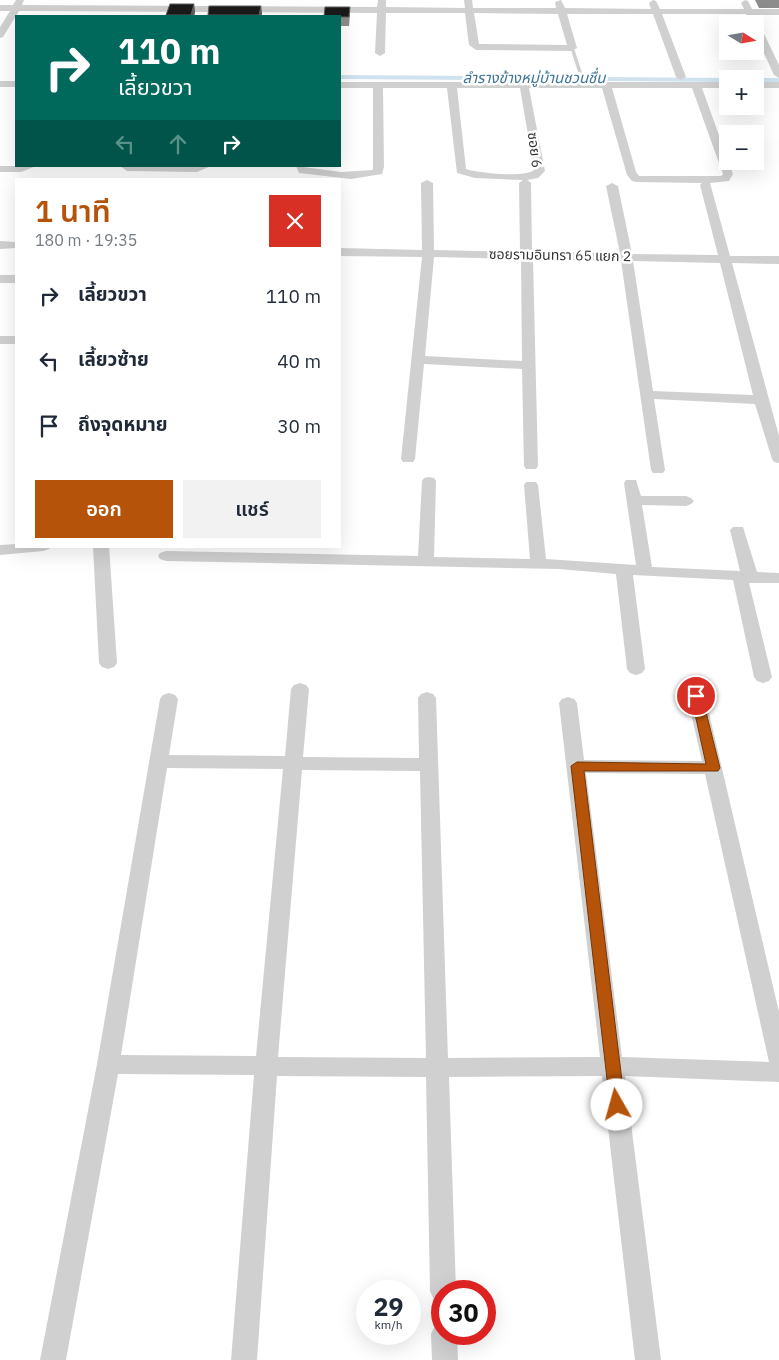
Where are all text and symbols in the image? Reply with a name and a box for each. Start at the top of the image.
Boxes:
north arrow [719,15,764,60]
map controls [719,15,764,170]
text: 110 m [118,28,221,74]
icon: right [35,35,100,100]
water label: ลำรางข้างหมู่บ้านชวนชื่น [462,67,606,87]
button: + [719,70,764,115]
text: เลี้ยวขวา [118,72,193,101]
button: − [719,125,764,170]
icon: left [111,130,139,158]
icon: ahead [164,130,192,158]
icon: right [217,130,245,158]
street label: ซอย 6 [524,131,546,169]
text: 1 นาที [35,191,111,230]
button: close [269,195,321,247]
text: 180 m · 19:35 [35,230,137,250]
street label: ซอยรามอินทรา 65 แยก 2 [489,245,631,265]
icon: right [35,282,63,310]
text: เลี้ยวขวา [78,282,147,306]
text: 110 m [266,284,321,308]
icon: left [35,347,63,375]
text: เลี้ยวซ้าย [78,347,149,371]
text: 40 m [277,349,321,373]
icon: arrive [35,412,63,440]
text: ถึงจุดหมาย [78,412,168,436]
text: 30 m [277,414,321,438]
button: ออก [35,480,173,538]
button: แชร์ [183,480,321,538]
pin [675,675,717,717]
icon: arrive [682,682,710,710]
position arrow [590,1078,642,1130]
speed limit sign: 30 [431,1280,496,1345]
text: 29 [373,1290,404,1323]
text: km/h [374,1317,403,1332]

